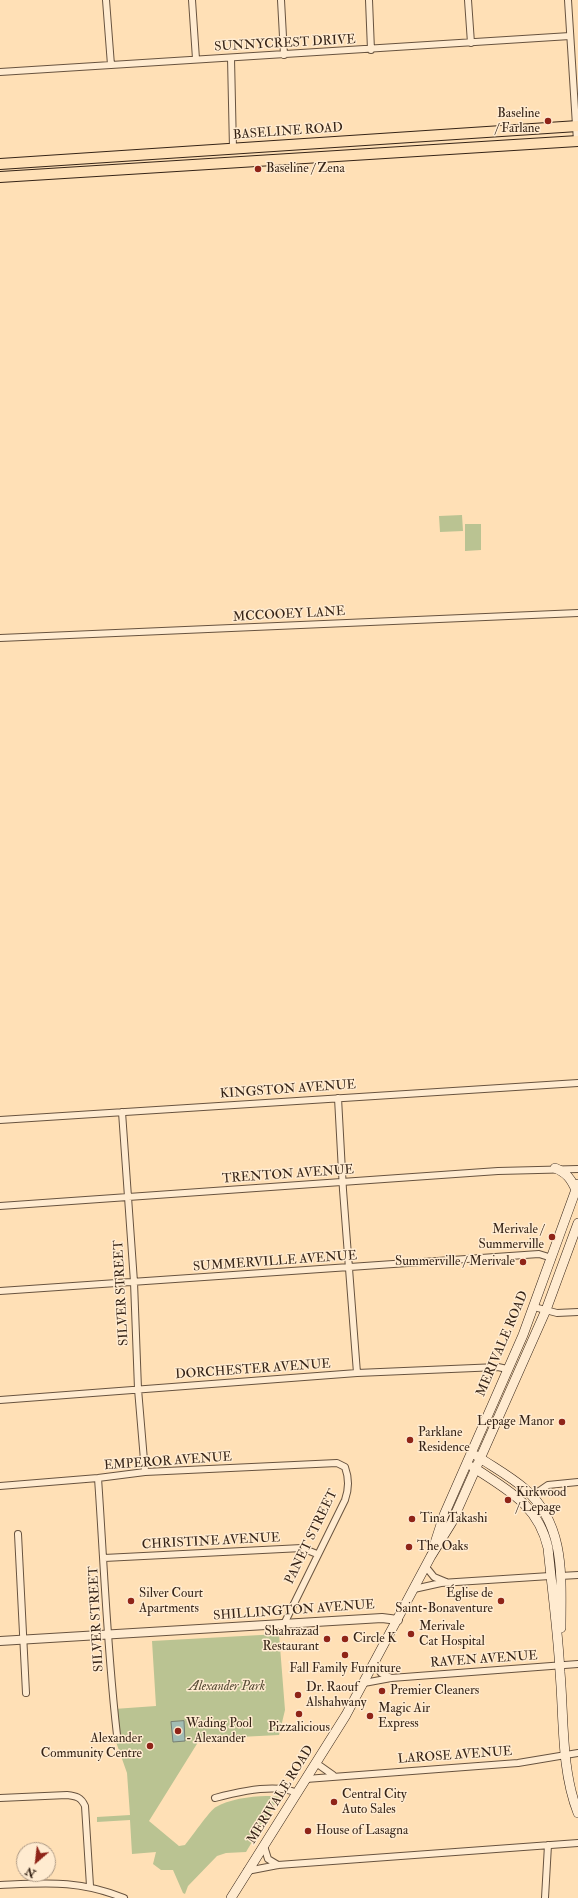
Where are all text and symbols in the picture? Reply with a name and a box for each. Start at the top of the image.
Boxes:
street label: SUNNYCREST DRIVE [214,33,356,55]
place label: Baseline / Farlane [495,106,540,137]
marker: Baseline / Farlane [543,116,553,126]
street label: BASELINE ROAD [233,120,343,144]
place label: Baseline / Zena [266,161,345,177]
marker: Baseline / Zena [253,164,263,174]
street label: MCCOOEY LANE [232,604,346,626]
street label: KINGSTON AVENUE [219,1077,357,1103]
street label: TRENTON AVENUE [221,1163,355,1187]
place label: Merivale / Summerville [478,1222,544,1253]
marker: Merivale / Summerville [547,1232,557,1242]
street label: SILVER STREET [111,1240,133,1346]
street label: SUMMERVILLE AVENUE [192,1248,358,1276]
place label: Summerville / Merivale [395,1254,515,1270]
marker: Summerville / Merivale [518,1257,528,1267]
street label: MERIVALE ROAD [474,1289,532,1399]
street label: DORCHESTER AVENUE [175,1357,331,1383]
place label: Lepage Manor [477,1414,554,1430]
marker: Lepage Manor [557,1417,567,1427]
place label: Parklane Residence [418,1425,470,1456]
marker: Parklane Residence [405,1435,415,1445]
street label: EMPEROR AVENUE [103,1450,233,1474]
place label: Kirkwood / Lepage [516,1485,566,1516]
street label: PANET STREET [282,1487,342,1587]
marker: Kirkwood / Lepage [503,1495,513,1505]
place label: Tina Takashi [420,1511,487,1527]
marker: Tina Takashi [407,1514,417,1524]
street label: CHRISTINE AVENUE [141,1531,281,1553]
place label: The Oaks [417,1539,468,1555]
marker: The Oaks [404,1542,414,1552]
street label: SILVER STREET [86,1566,108,1672]
place label: Silver Court Apartments [139,1586,203,1617]
place label: Église de Saint-Bonaventure [395,1586,493,1617]
marker: Silver Court Apartments [126,1596,136,1606]
marker: Église de Saint-Bonaventure [496,1596,506,1606]
street label: SHILLINGTON AVENUE [213,1598,375,1624]
place label: Merivale Cat Hospital [419,1619,485,1650]
place label: Shahrazad Restaurant [263,1624,319,1655]
marker: Merivale Cat Hospital [406,1629,416,1639]
place label: Circle K [353,1631,396,1647]
marker: Shahrazad Restaurant [322,1634,332,1644]
marker: Circle K [340,1634,350,1644]
street label: RAVEN AVENUE [430,1648,538,1672]
marker: Fall Family Furniture [340,1650,350,1660]
place label: Fall Family Furniture [289,1661,401,1677]
park label: Alexander Park [189,1679,265,1695]
place label: Dr. Raouf Alshahwany [306,1680,366,1711]
place label: Premier Cleaners [390,1683,479,1699]
marker: Premier Cleaners [377,1686,387,1696]
marker: Dr. Raouf Alshahwany [293,1690,303,1700]
place label: Magic Air Express [378,1701,430,1732]
marker: Pizzalicious [294,1709,304,1719]
marker: Magic Air Express [365,1711,375,1721]
place label: Wading Pool - Alexander [186,1716,252,1747]
place label: Pizzalicious [268,1720,330,1736]
marker: Wading Pool - Alexander [173,1726,183,1736]
place label: Alexander Community Centre [41,1731,142,1762]
marker: Alexander Community Centre [145,1741,155,1751]
street label: MERIVALE ROAD [244,1743,318,1847]
street label: LAROSE AVENUE [397,1744,513,1768]
place label: Central City Auto Sales [342,1787,407,1818]
marker: Central City Auto Sales [329,1797,339,1807]
place label: House of Lasagna [316,1823,408,1839]
marker: House of Lasagna [303,1826,313,1836]
north arrow [16,1842,56,1882]
text: N [23,1864,38,1880]

